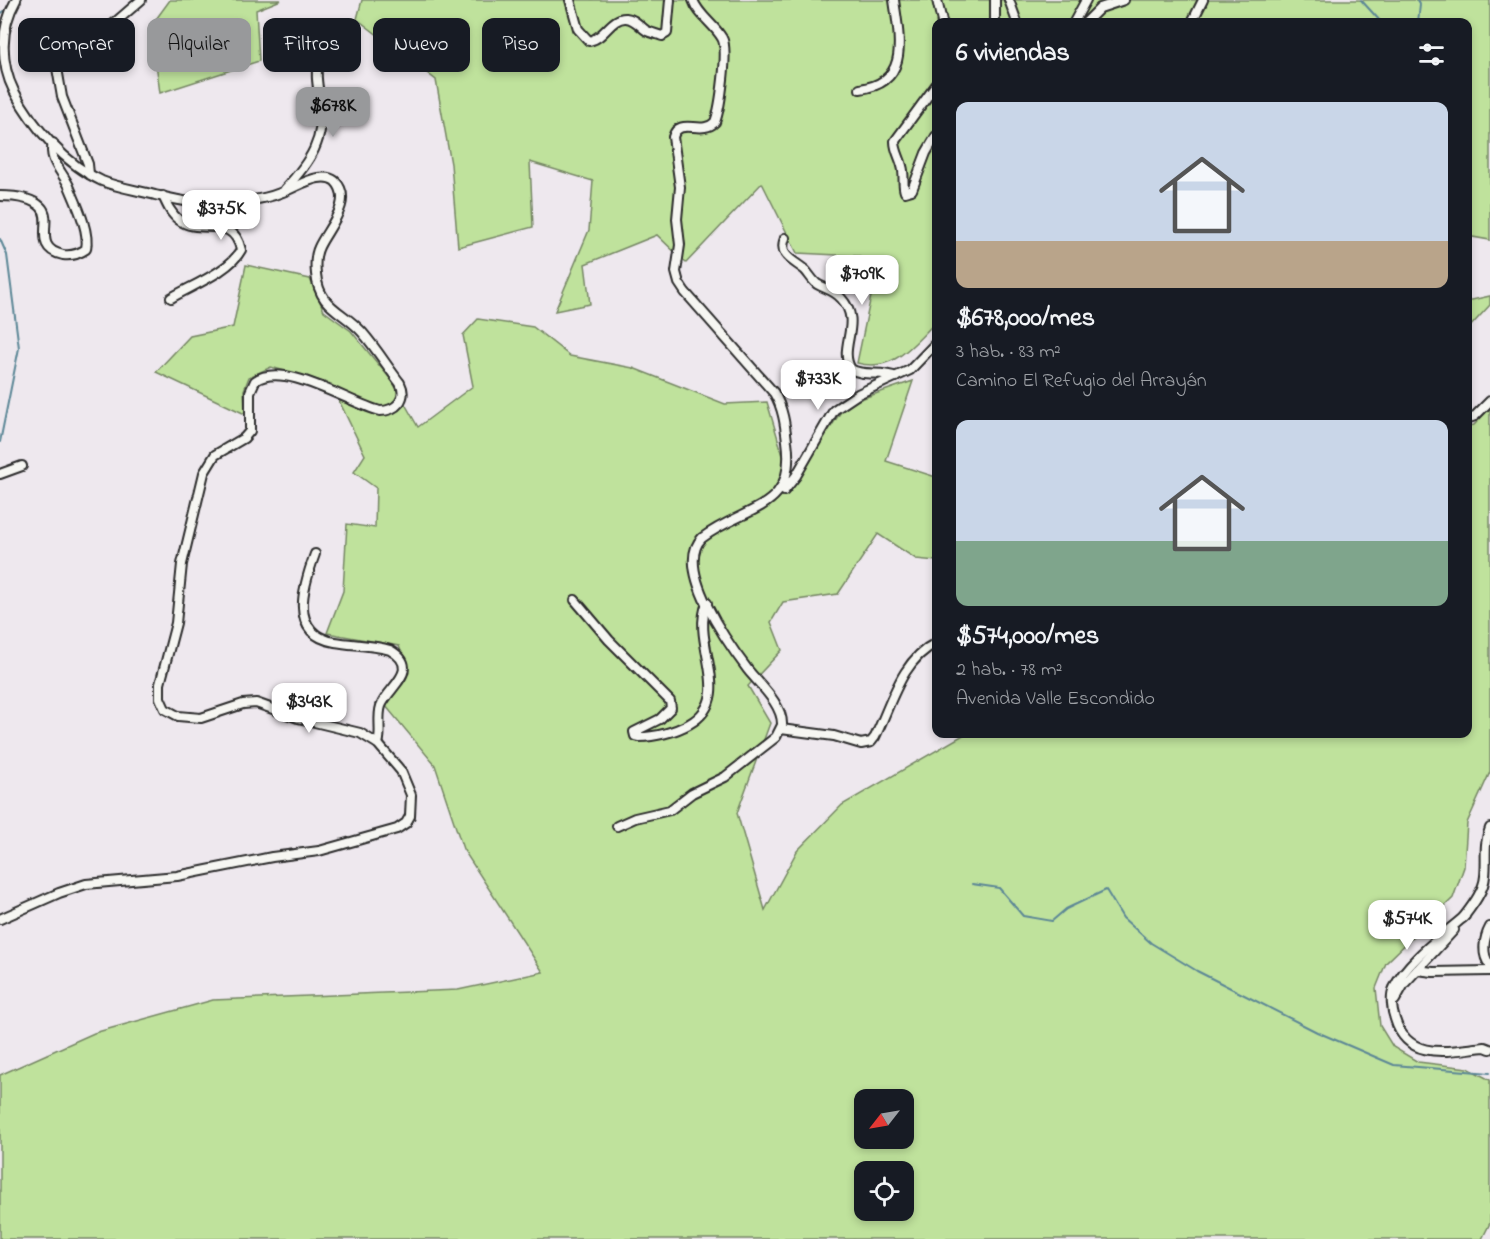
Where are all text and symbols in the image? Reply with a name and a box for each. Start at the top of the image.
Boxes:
chip: Comprar [18,18,135,72]
chip: Alquilar [147,18,251,72]
chip: Filtros [263,18,361,72]
chip: Nuevo [373,18,470,72]
chip: Piso [482,18,560,72]
text: 6 viviendas [956,35,1070,73]
icon: filters [1415,38,1448,71]
pin: $678K [291,87,375,138]
text: $678K [310,92,356,121]
icon: home [1148,141,1256,249]
pin: $375K [179,190,263,241]
text: $375K [196,195,246,224]
pin: $709K [820,255,904,306]
text: $709K [840,260,884,289]
text: $678,000/mes [956,300,1095,338]
text: 3 hab. · 83 m² [956,338,1061,367]
pin: $733K [776,360,860,411]
text: $733K [795,365,841,394]
text: Camino El Refugio del Arrayán [956,367,1207,396]
icon: home [1148,459,1256,567]
text: $574,000/mes [956,618,1099,656]
text: 2 hab. · 78 m² [956,656,1062,685]
pin: $343K [267,683,351,734]
text: Avenida Valle Escondido [956,685,1155,714]
text: $343K [286,688,332,717]
pin: $574K [1365,900,1449,951]
text: $574K [1382,905,1432,934]
north arrow [854,1089,914,1149]
map controls [854,1089,914,1221]
button: locate [854,1161,914,1221]

